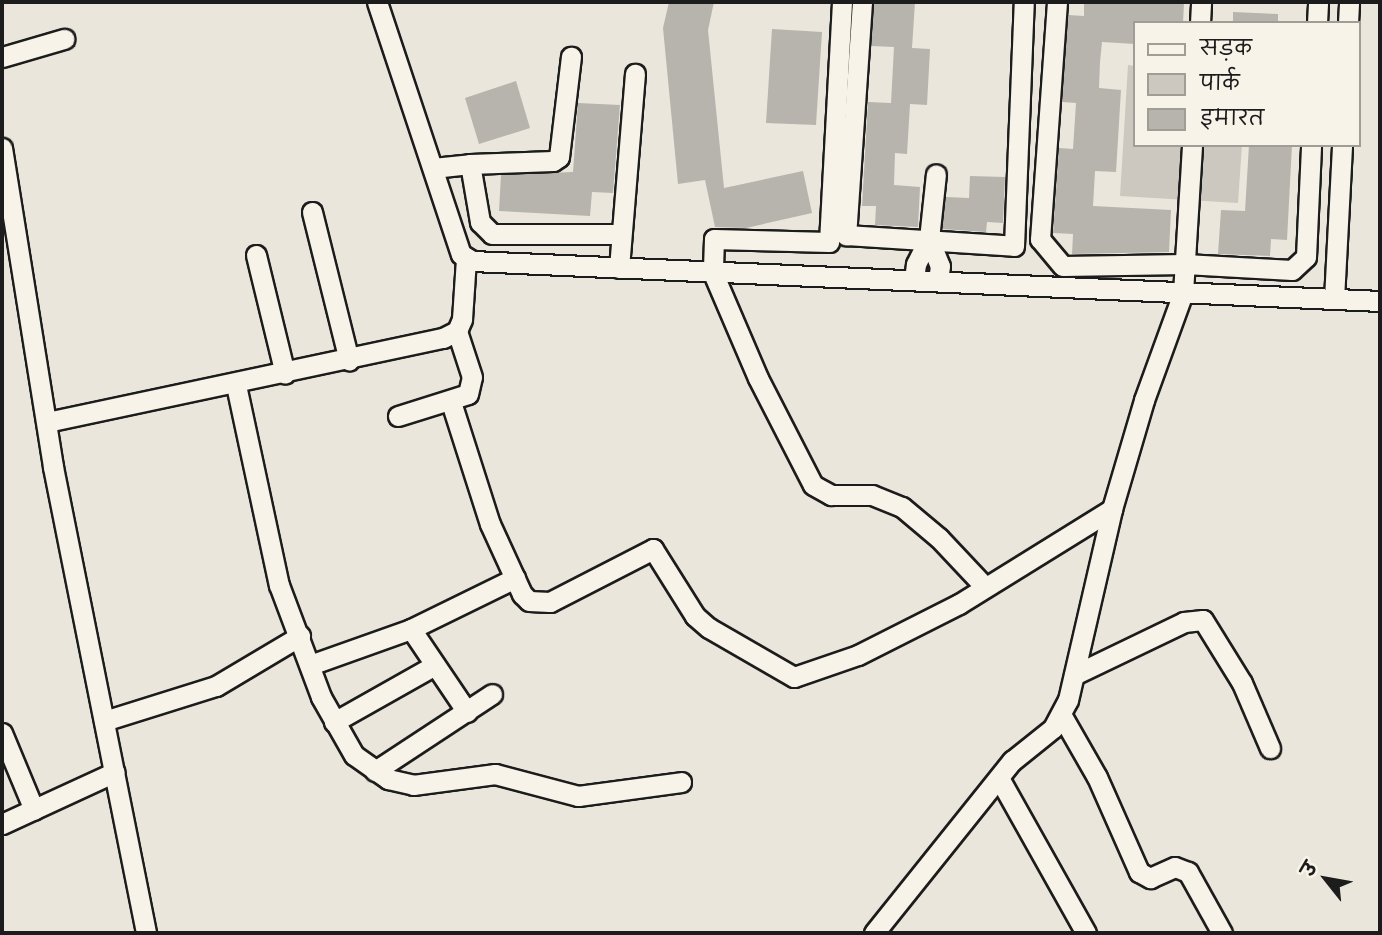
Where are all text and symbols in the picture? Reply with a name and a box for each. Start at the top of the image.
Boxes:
legend [1134,21,1361,147]
text: सड़क [1200,30,1252,62]
text: पार्क [1200,65,1240,97]
text: इमारत [1200,100,1264,132]
north arrow [1291,844,1361,914]
text: उ [1293,856,1323,881]

